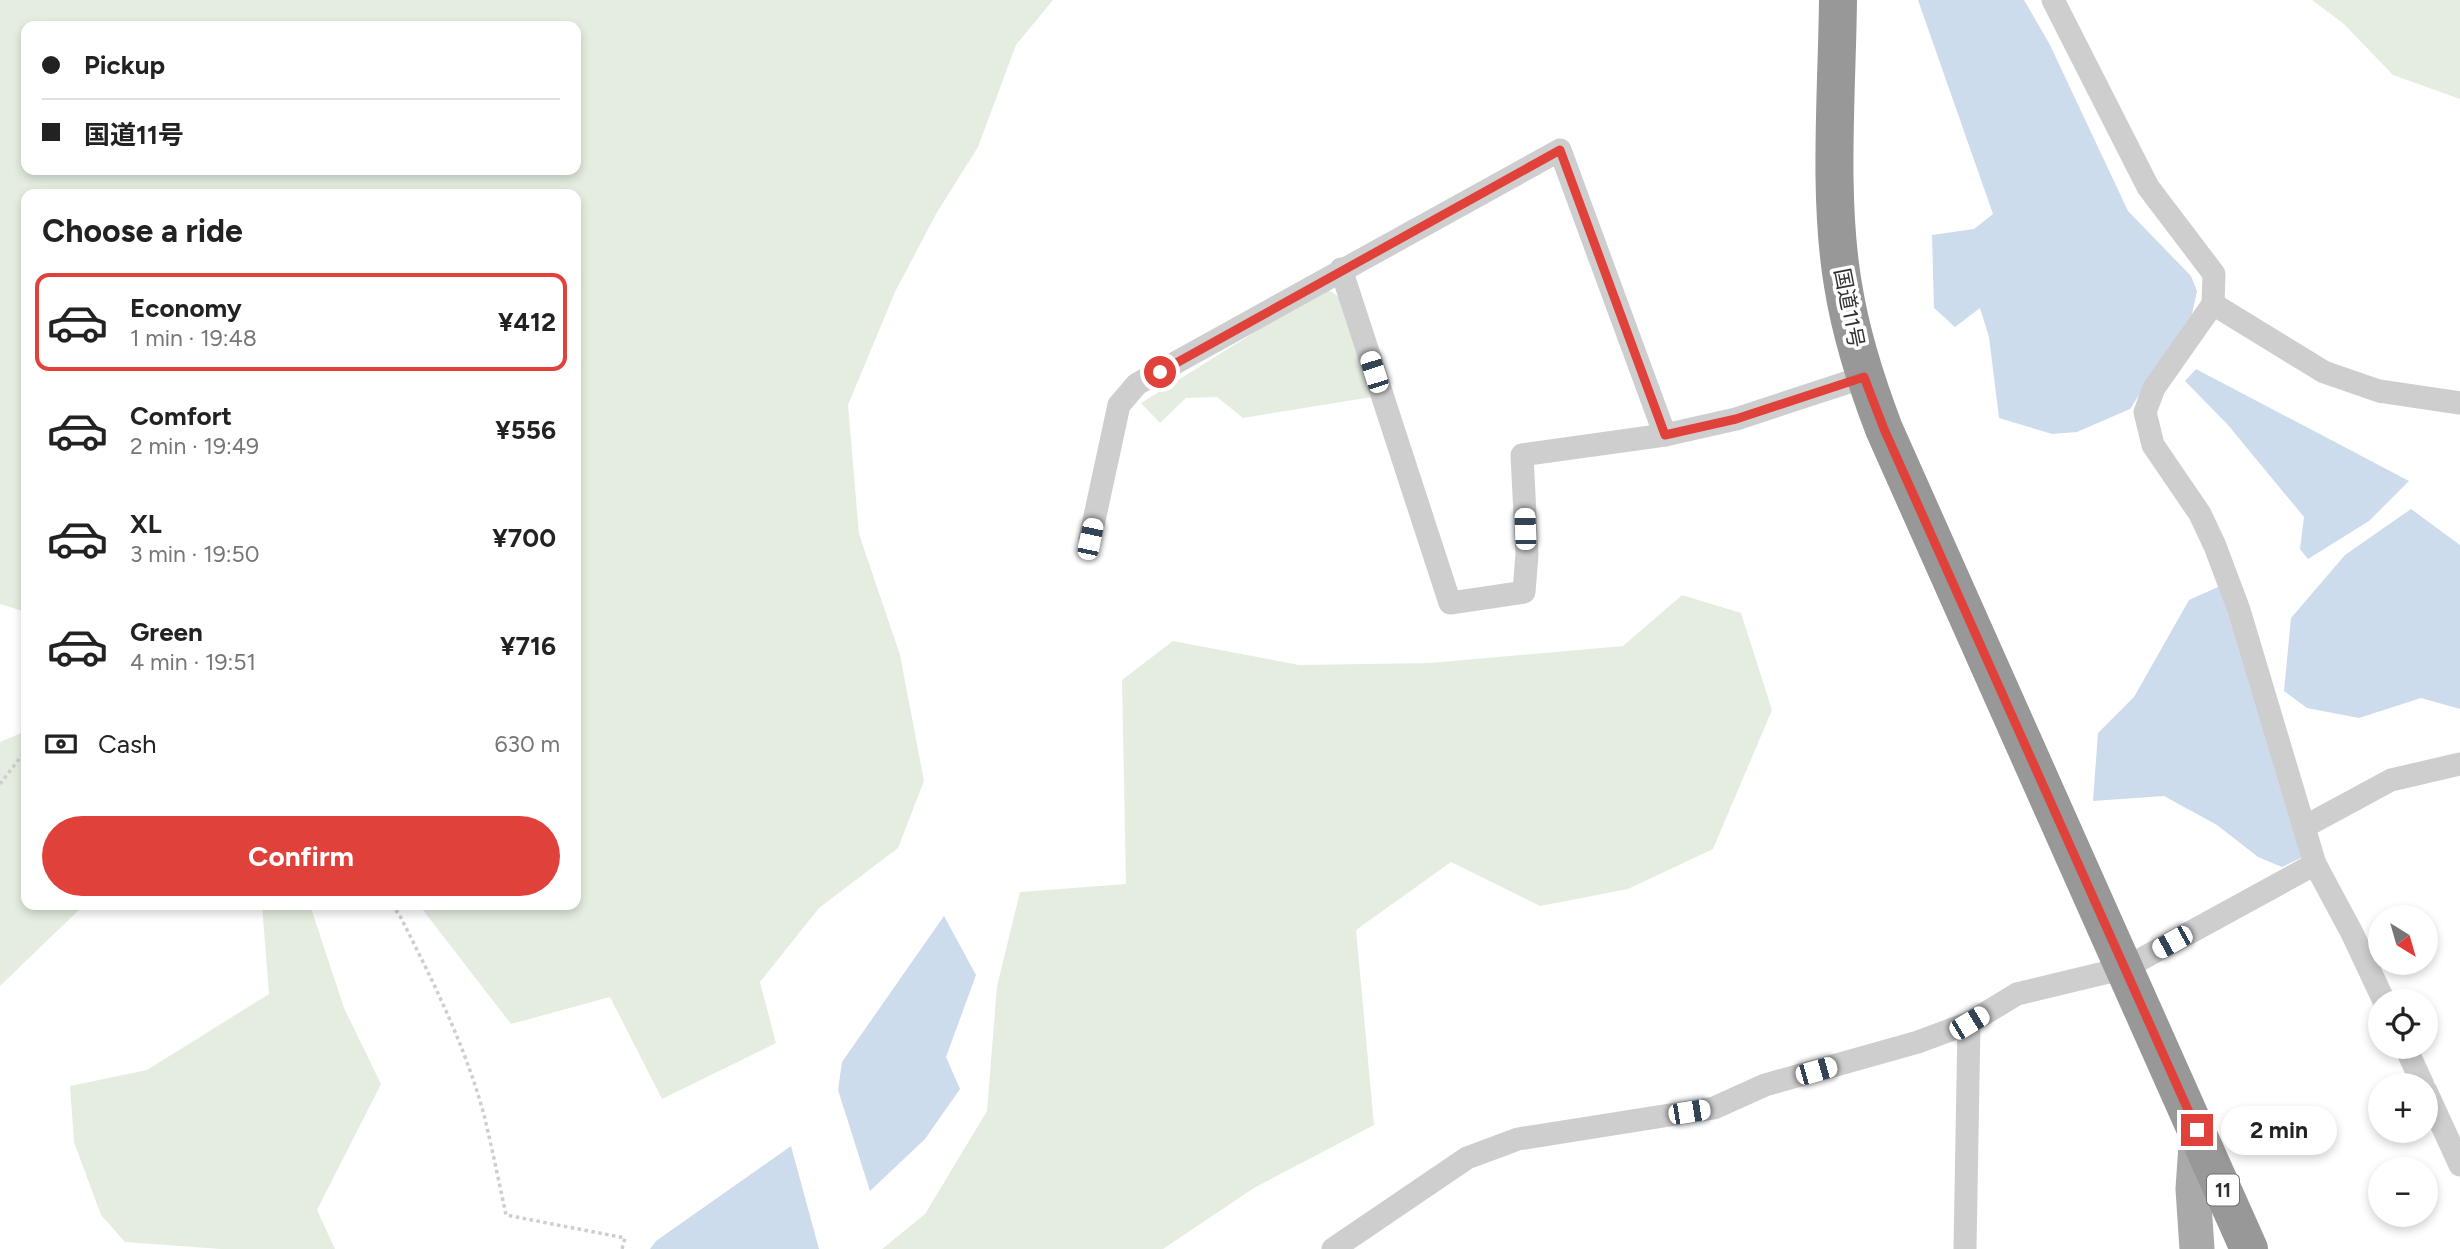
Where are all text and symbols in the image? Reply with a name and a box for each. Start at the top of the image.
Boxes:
text: Pickup [84,49,165,81]
text: 国道11号 [84,119,184,151]
text: Choose a ride [42,212,243,250]
street label: 国道11号 [1830,266,1869,350]
icon: car [46,291,109,354]
text: Economy [130,292,242,324]
text: ¥412 [498,306,556,338]
text: 1 min · 19:48 [130,324,257,352]
car [1358,349,1391,395]
route start [1144,356,1176,388]
icon: car [46,399,109,462]
text: Comfort [130,400,232,432]
text: ¥556 [495,414,556,446]
text: 2 min · 19:49 [130,432,259,460]
icon: car [46,507,109,570]
text: XL [130,508,162,540]
car [1514,508,1537,550]
car [1076,516,1105,562]
text: ¥700 [492,522,556,554]
text: 3 min · 19:50 [130,540,259,568]
icon: car [46,615,109,678]
text: Green [130,616,203,648]
text: ¥716 [500,630,556,662]
text: 4 min · 19:51 [130,648,256,676]
icon: cash [42,725,80,763]
text: Cash [98,728,157,760]
text: 630 m [494,730,560,758]
button: Confirm [42,816,560,896]
north arrow [2368,905,2438,975]
map controls [2368,905,2438,1227]
car [2149,923,2196,961]
button: locate [2368,989,2438,1059]
car [1946,1003,1993,1043]
car [1793,1055,1840,1087]
button: + [2368,1073,2438,1143]
car [1667,1098,1712,1126]
callout: 2 min [2222,1106,2337,1154]
route end [2181,1114,2213,1146]
text: 2 min [2250,1116,2308,1144]
button: − [2368,1157,2438,1227]
road number: 11 [2207,1174,2239,1206]

